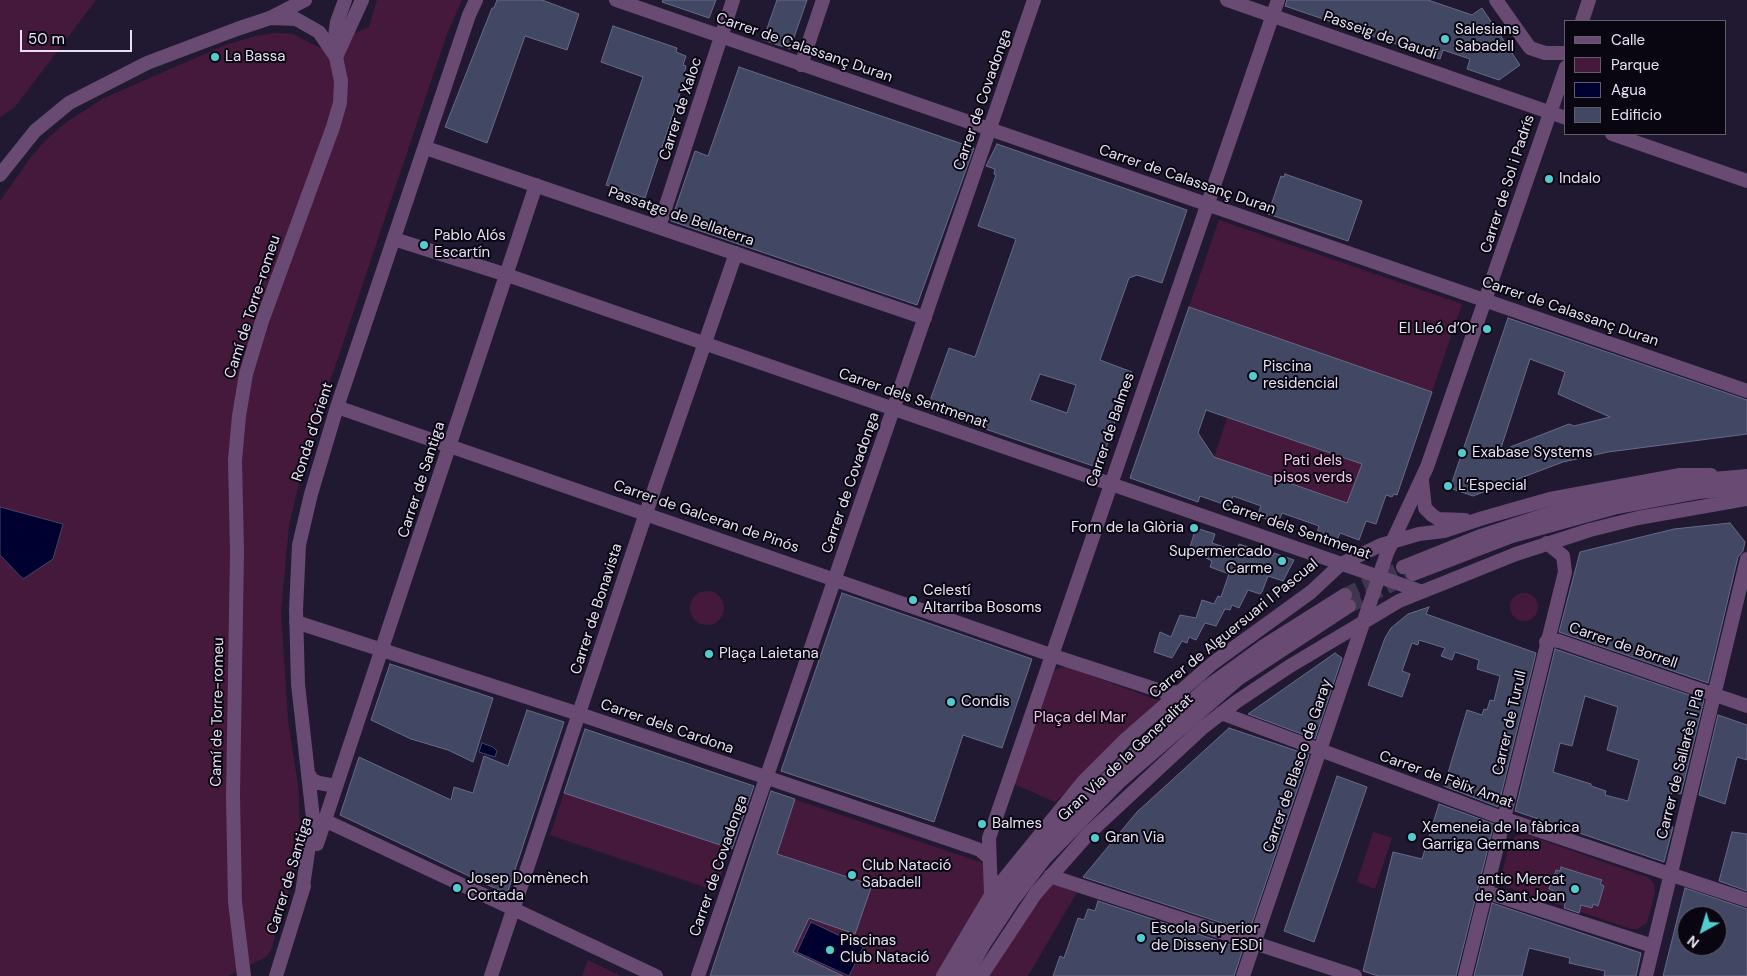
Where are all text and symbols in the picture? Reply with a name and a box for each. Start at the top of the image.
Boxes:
street label: Passeig de Gaudí [1321,8,1439,64]
street label: Carrer de Calassanç Duran [713,9,895,87]
scale bar [22,20,135,52]
legend [1564,20,1727,135]
place label: Salesians Sabadell [1455,21,1519,56]
street label: Carrer de Covadonga [950,27,1016,173]
text: 50 m [28,29,65,49]
text: Calle [1611,30,1645,50]
marker: Salesians Sabadell [1439,33,1451,45]
place label: La Bassa [225,48,285,66]
marker: La Bassa [209,51,221,63]
street label: Carrer de Xaloc [656,55,706,163]
text: Parque [1611,55,1659,75]
text: Agua [1611,80,1646,100]
text: Edificio [1611,105,1662,125]
street label: Carrer de Sol i Padrís [1477,112,1539,256]
street label: Carrer de Calassanç Duran [1096,141,1278,219]
place label: Indalo [1559,170,1601,188]
marker: Indalo [1543,173,1555,185]
street label: Passatge de Bellaterra [605,183,757,251]
place label: Pablo Alós Escartín [434,227,506,262]
street label: Camí de Torre-romeu [221,233,285,381]
marker: Pablo Alós Escartín [418,239,430,251]
street label: Carrer de Calassanç Duran [1479,273,1661,351]
place label: El Lleó d’Or [1399,320,1477,338]
marker: El Lleó d’Or [1481,323,1493,335]
place label: Piscina residencial [1263,358,1338,393]
street label: Carrer dels Sentmenat [836,365,990,433]
street label: Carrer de Balmes [1083,370,1139,490]
marker: Piscina residencial [1247,370,1259,382]
street label: Ronda d'Orient [289,380,337,484]
street label: Carrer de Covadonga [818,410,884,556]
street label: Carrer de Santiga [395,420,449,540]
place label: Exabase Systems [1472,444,1593,462]
marker: Exabase Systems [1456,447,1468,459]
park label: Pati dels pisos verds [1273,452,1353,487]
street label: Carrer de Galceran de Pinós [611,477,801,557]
place label: L’Especial [1458,477,1527,495]
marker: L’Especial [1442,480,1454,492]
street label: Carrer dels Sentmenat [1219,496,1373,564]
place label: Forn de la Glòria [1071,519,1184,537]
marker: Forn de la Glòria [1188,522,1200,534]
street label: Carrer de Bonavista [567,541,627,677]
place label: Supermercado Carme [1169,543,1272,578]
street label: Carrer de Alguersuari I Pascual [1146,555,1322,703]
marker: Supermercado Carme [1276,555,1288,567]
place label: Celestí Altarriba Bosoms [923,582,1042,617]
marker: Celestí Altarriba Bosoms [907,594,919,606]
street label: Carrer de Borrell [1566,619,1680,673]
street label: Camí de Torre-romeu [208,637,228,787]
place label: Plaça Laietana [719,645,819,663]
marker: Plaça Laietana [703,648,715,660]
street label: Carrer de Turull [1489,669,1531,777]
street label: Carrer de Blasco de Garay [1260,677,1336,855]
street label: Carrer de Sallarès i Pla [1654,687,1708,841]
street label: Gran Via de la Generalitat [1055,691,1197,825]
place label: Condis [961,693,1010,711]
street label: Carrer dels Cardona [598,696,736,758]
marker: Condis [945,696,957,708]
park label: Plaça del Mar [1034,709,1126,727]
street label: Carrer de Fèlix Amat [1376,747,1516,813]
street label: Carrer de Covadonga [686,793,752,939]
street label: Carrer de Santiga [264,815,316,937]
place label: Balmes [992,815,1042,833]
marker: Balmes [976,818,988,830]
place label: Xemeneia de la fàbrica Garriga Germans [1422,819,1580,854]
place label: Gran Via [1105,829,1164,847]
marker: Xemeneia de la fàbrica Garriga Germans [1406,831,1418,843]
marker: Gran Via [1089,832,1101,844]
place label: Club Natació Sabadell [862,857,952,892]
marker: Club Natació Sabadell [846,869,858,881]
place label: Josep Domènech Cortada [467,870,588,905]
place label: antic Mercat de Sant Joan [1475,871,1565,906]
marker: Josep Domènech Cortada [451,882,463,894]
marker: antic Mercat de Sant Joan [1569,883,1581,895]
north arrow [1677,906,1727,956]
place label: Escola Superior de Disseny ESDi [1151,920,1262,955]
place label: Piscinas Club Natació [840,932,930,967]
marker: Escola Superior de Disseny ESDi [1135,932,1147,944]
text: N [1684,932,1703,952]
marker: Piscinas Club Natació [824,944,836,956]

